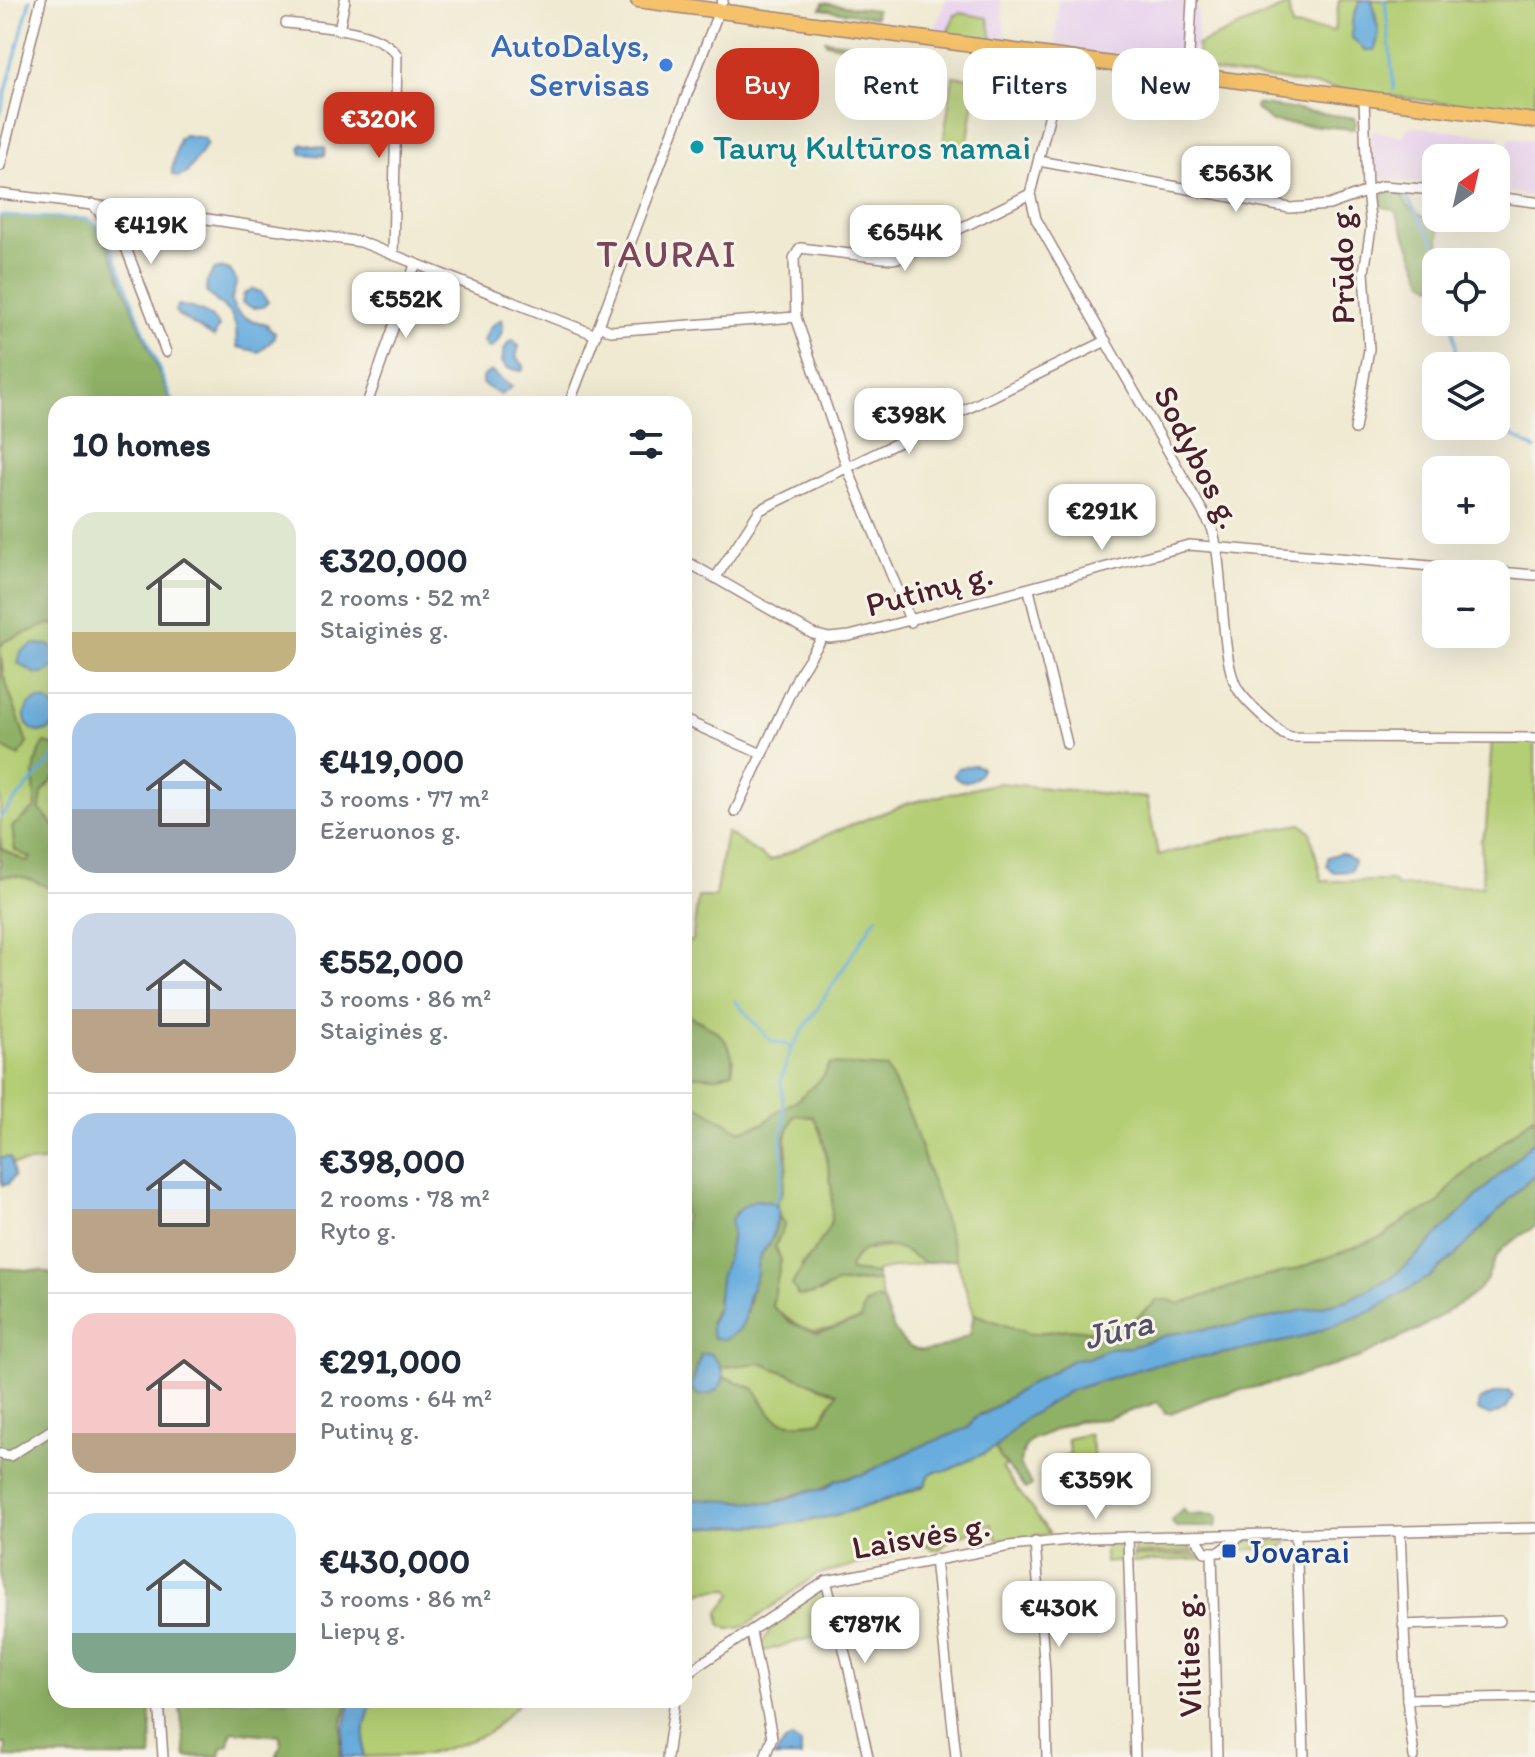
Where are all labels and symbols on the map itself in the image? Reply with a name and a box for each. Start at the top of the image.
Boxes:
place label: AutoDalys, Servisas [491,25,650,105]
marker: AutoDalys, Servisas [657,56,675,74]
pin: €320K [323,92,435,160]
place label: Taurų Kultūros namai [713,127,1031,168]
marker: Taurų Kultūros namai [688,138,706,156]
north arrow [1422,144,1510,232]
pin: €563K [1180,146,1292,214]
pin: €419K [95,198,207,266]
street label: Prūdo g. [1320,203,1364,325]
pin: €654K [849,205,961,273]
district label: TAURAI [596,231,738,277]
pin: €552K [350,272,462,340]
street label: Sodybos g. [1145,379,1251,535]
pin: €398K [853,388,965,456]
pin: €291K [1046,484,1158,552]
street label: Putinų g. [861,552,997,626]
water label: Jūra [1079,1300,1158,1358]
pin: €359K [1040,1453,1152,1521]
street label: Laisvės g. [849,1504,993,1568]
place label: Jovarai [1245,1531,1350,1572]
marker: Jovarai [1220,1542,1238,1560]
pin: €430K [1003,1581,1115,1649]
street label: Vilties g. [1165,1592,1211,1718]
pin: €787K [809,1597,921,1665]

